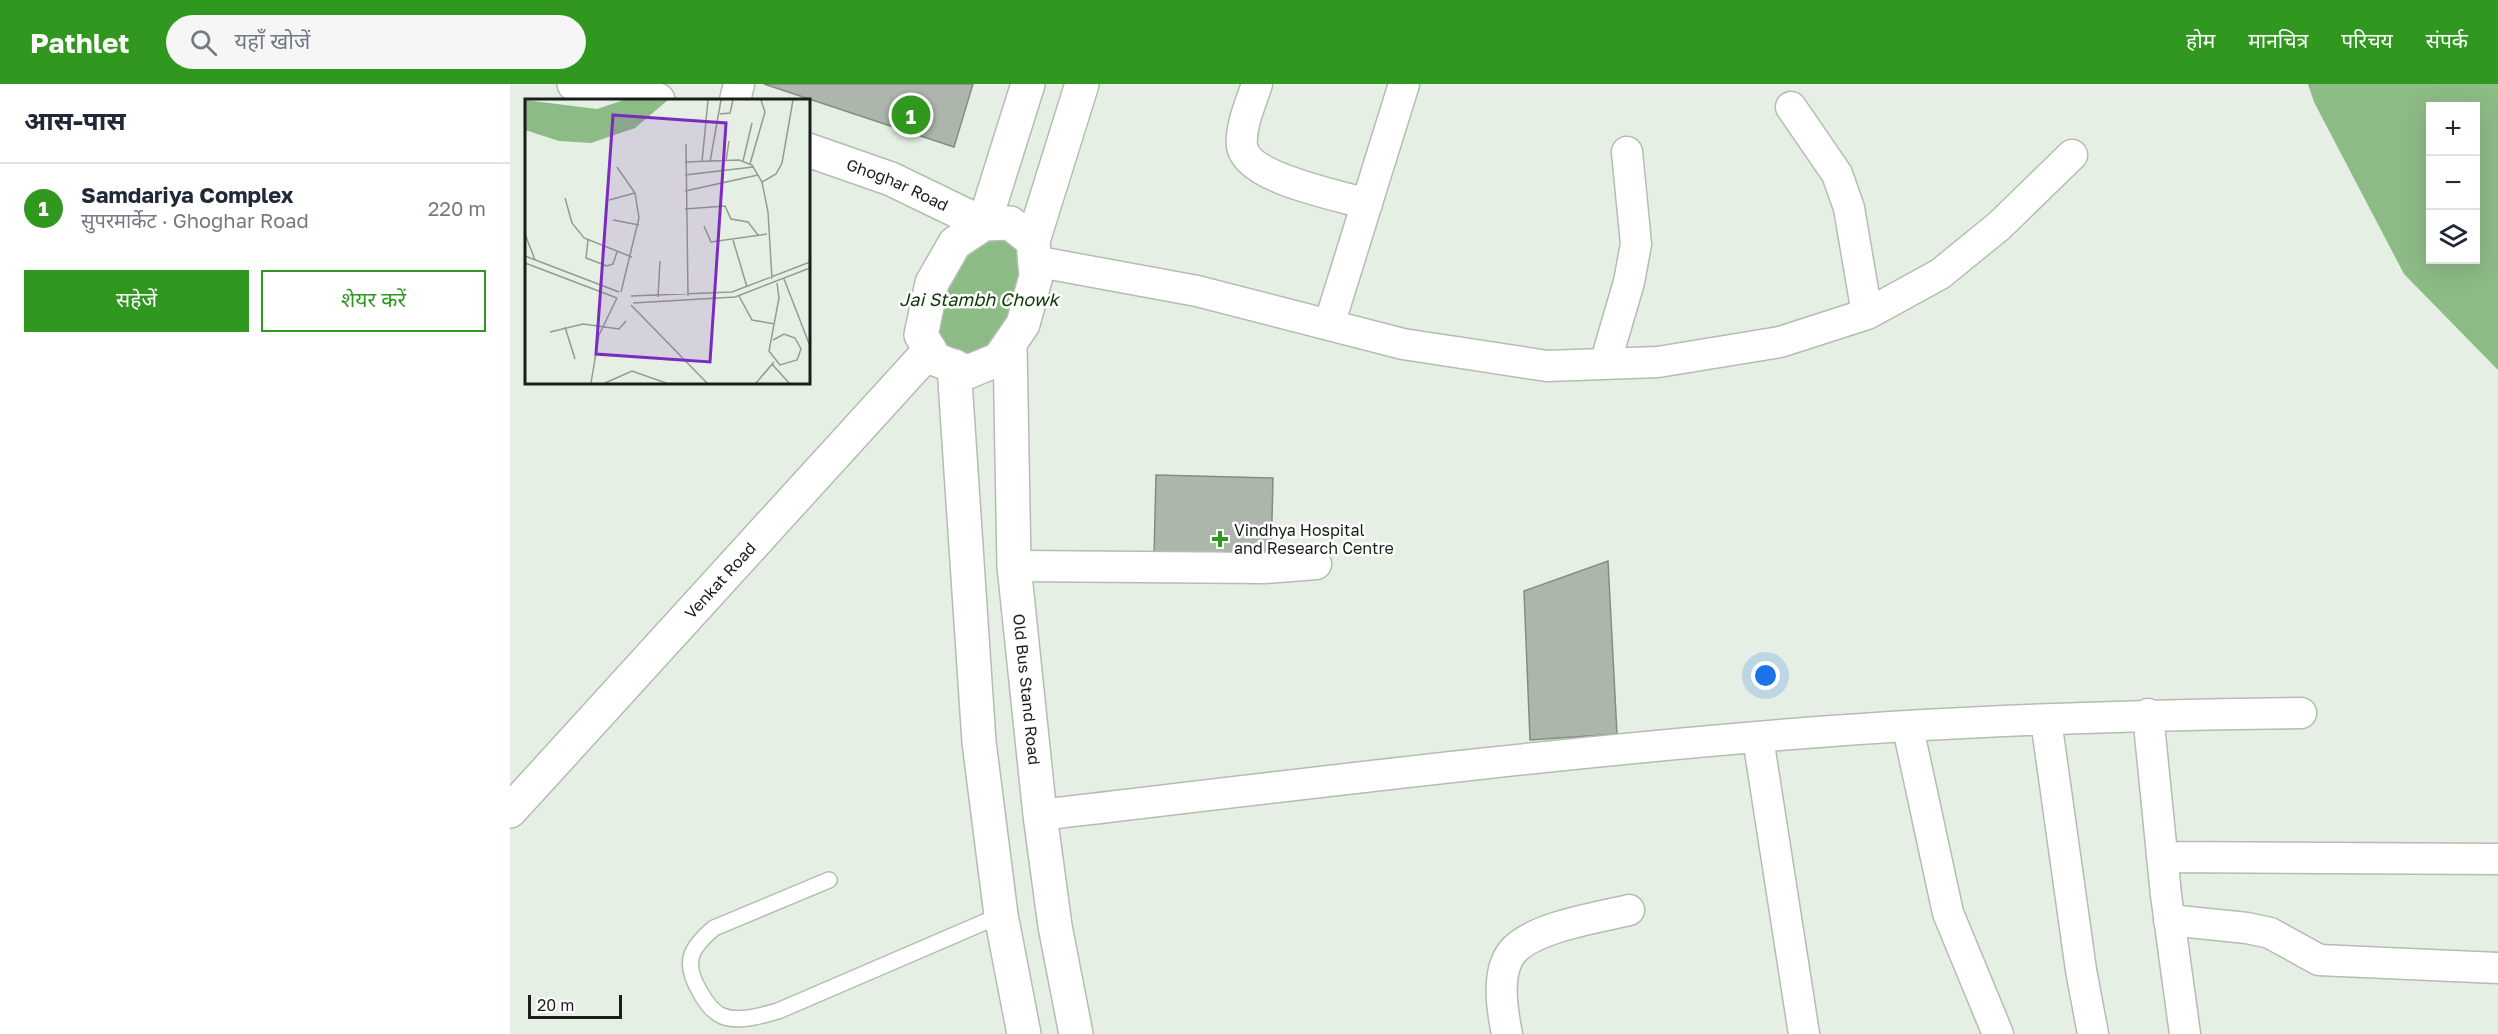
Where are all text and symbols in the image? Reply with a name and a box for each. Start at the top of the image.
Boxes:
search box [166,15,586,69]
text: Pathlet [30,26,130,59]
icon: search [187,26,220,59]
text: यहाँ खोजें [235,27,310,54]
text: होम [2186,27,2215,53]
text: मानचित्र [2248,27,2308,53]
text: परिचय [2341,27,2393,53]
text: संपर्क [2426,27,2468,53]
pin: 1 [892,93,930,138]
inset map [525,99,810,384]
map controls [2426,102,2480,264]
button: + [2426,102,2480,156]
text: आस-पास [24,105,126,136]
street label: Ghoghar Road [844,154,952,215]
button: − [2426,156,2480,210]
text: Samdariya Complex [81,181,294,208]
text: 1 [38,196,49,220]
text: 220 m [428,196,486,220]
text: सुपरमार्केट · Ghoghar Road [81,208,309,232]
button: layers [2426,210,2480,264]
button: सहेजें [24,270,249,332]
button: शेयर करें [261,270,486,332]
water label: Jai Stambh Chowk [899,288,1060,310]
place label: Vindhya Hospital and Research Centre [1234,520,1394,558]
marker: Vindhya Hospital and Research Centre [1211,530,1229,548]
street label: Venkat Road [680,538,760,623]
street label: Old Bus Stand Road [1009,613,1045,766]
your location [1751,661,1780,690]
scale bar [528,992,622,1020]
text: 20 m [537,995,574,1015]

